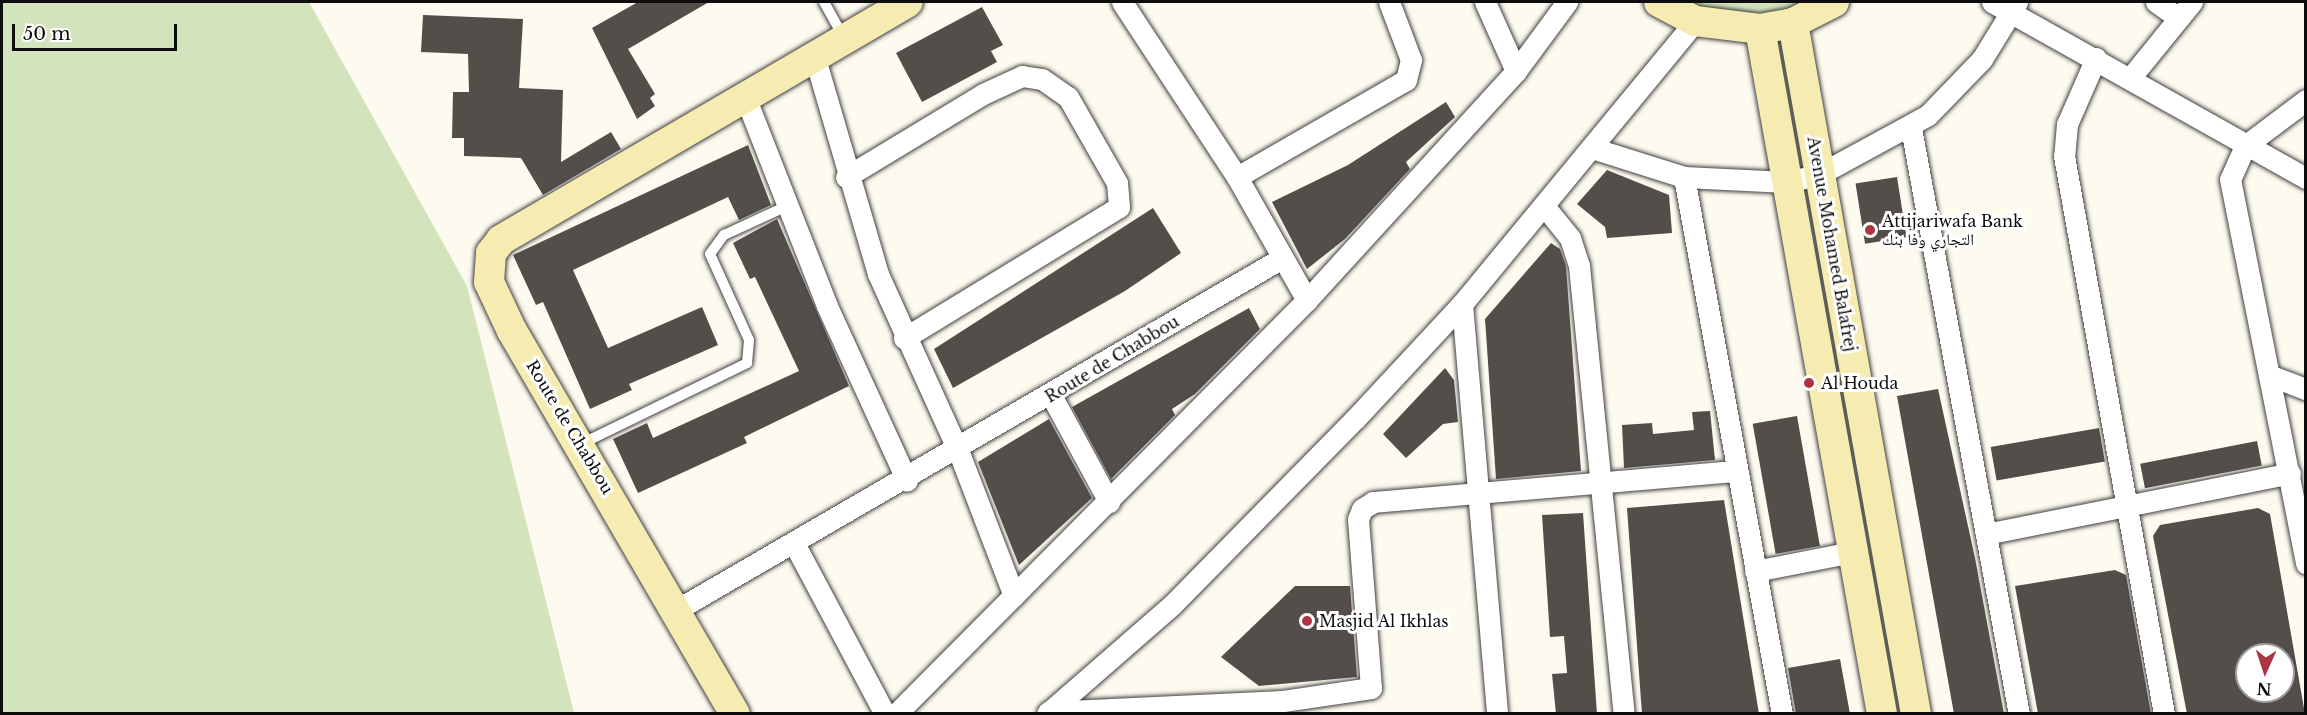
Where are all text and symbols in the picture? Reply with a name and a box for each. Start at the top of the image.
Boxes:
scale bar [15,12,180,50]
text: 50 m [23,23,71,45]
street label: Avenue Mohamed Balafrej [1804,135,1860,353]
place label: Attijariwafa Bank التجاري وفا بنك [1882,211,2023,249]
marker: Attijariwafa Bank التجاري وفا بنك [1863,223,1877,237]
street label: Route de Chabbou [1042,311,1182,407]
street label: Route de Chabbou [522,357,618,497]
place label: Al Houda [1821,373,1898,393]
marker: Al Houda [1802,376,1816,390]
place label: Masjid Al Ikhlas [1319,611,1449,631]
marker: Masjid Al Ikhlas [1300,614,1314,628]
north arrow [2235,643,2295,703]
text: N [2256,679,2272,699]

